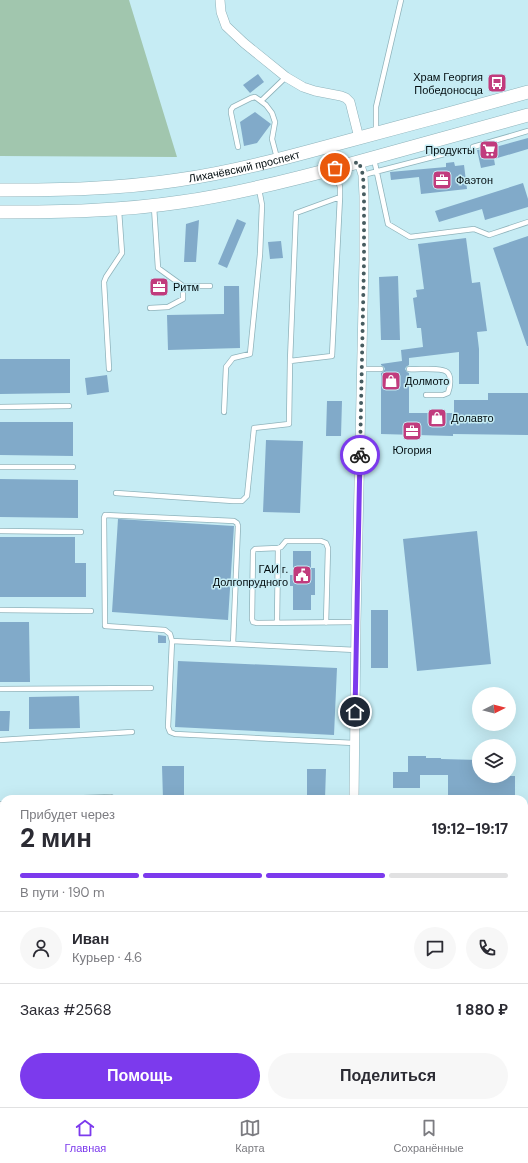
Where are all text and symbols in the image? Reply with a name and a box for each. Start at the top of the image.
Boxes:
place label: Храм Георгия Победоносца [413,70,484,97]
bus stop icon: Храм Георгия Победоносца [486,72,508,94]
supermarket icon: Продукты [478,139,500,161]
place label: Продукты [425,143,475,157]
street label: Лихачёвский проспект [187,147,301,185]
pin [318,151,352,185]
icon: bag [324,157,346,179]
office icon: Фаэтон [431,169,453,191]
place label: Фаэтон [456,173,493,187]
office icon: Ритм [148,276,170,298]
place label: Ритм [173,280,199,294]
shop icon: Долмото [380,370,402,392]
place label: Долмото [405,374,449,388]
shop icon: Долавто [426,407,448,429]
place label: Долавто [451,411,494,425]
office icon: Югория [401,420,423,442]
courier [340,435,380,475]
place label: Югория [392,443,432,457]
icon: bike [349,444,371,466]
place label: ГАИ г. Долгопрудного [213,562,288,589]
public building icon: ГАИ г. Долгопрудного [291,564,313,586]
north arrow [472,687,516,731]
map controls [472,687,516,783]
pin [338,695,372,729]
icon: home [344,701,366,723]
button: layers [472,739,516,783]
text: Прибудет через [20,806,115,823]
text: 19:12–19:17 [432,819,508,839]
text: 2 мин [20,821,92,855]
text: В пути · 190 m [20,884,105,901]
button: person [20,927,62,969]
button: chat [414,927,456,969]
button: phone [466,927,508,969]
text: Иван [72,929,109,949]
text: Курьер · 4.6 [72,949,142,966]
text: Заказ #2568 [20,1000,112,1020]
text: 1 880 ₽ [456,1000,508,1020]
button: Помощь [20,1053,260,1099]
button: Поделиться [268,1053,508,1099]
tab: Главная [64,1117,106,1155]
tab: Карта [235,1117,265,1155]
tab: Сохранённые [394,1117,464,1155]

